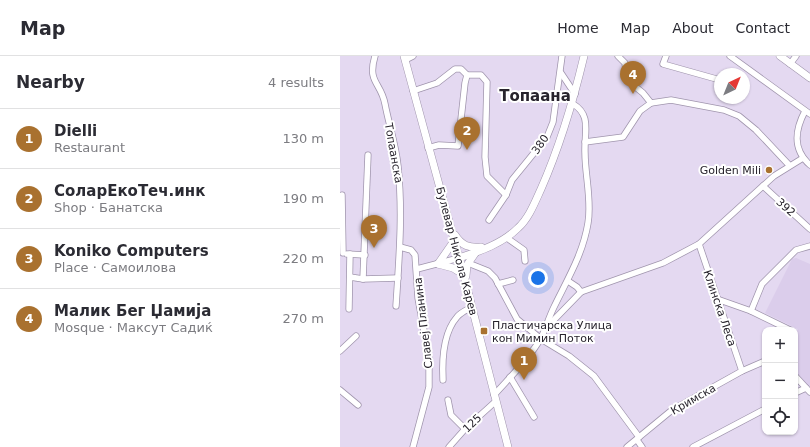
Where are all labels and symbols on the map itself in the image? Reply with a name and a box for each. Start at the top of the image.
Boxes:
pin: 4 [620,61,646,94]
north arrow [714,68,750,104]
district label: Топаана [499,87,571,105]
pin: 2 [454,117,480,150]
street label: Топаанска [382,121,405,184]
street label: 380 [529,132,552,157]
place label: Golden Mili [700,164,761,177]
marker: Golden Mili [764,165,774,175]
street label: Булевар Никола Карев [433,185,480,317]
street label: 392 [774,196,798,219]
pin: 3 [361,215,387,248]
your location [528,268,548,288]
street label: Клинска Леса [700,268,739,348]
street label: Славеј Планина [411,277,436,369]
place label: Пластичарска Улица кон Мимин Поток [492,319,612,345]
marker: Пластичарска Улица кон Мимин Поток [479,326,489,336]
pin: 1 [511,347,537,380]
street label: Кримска [668,381,718,417]
street label: 125 [460,411,484,435]

